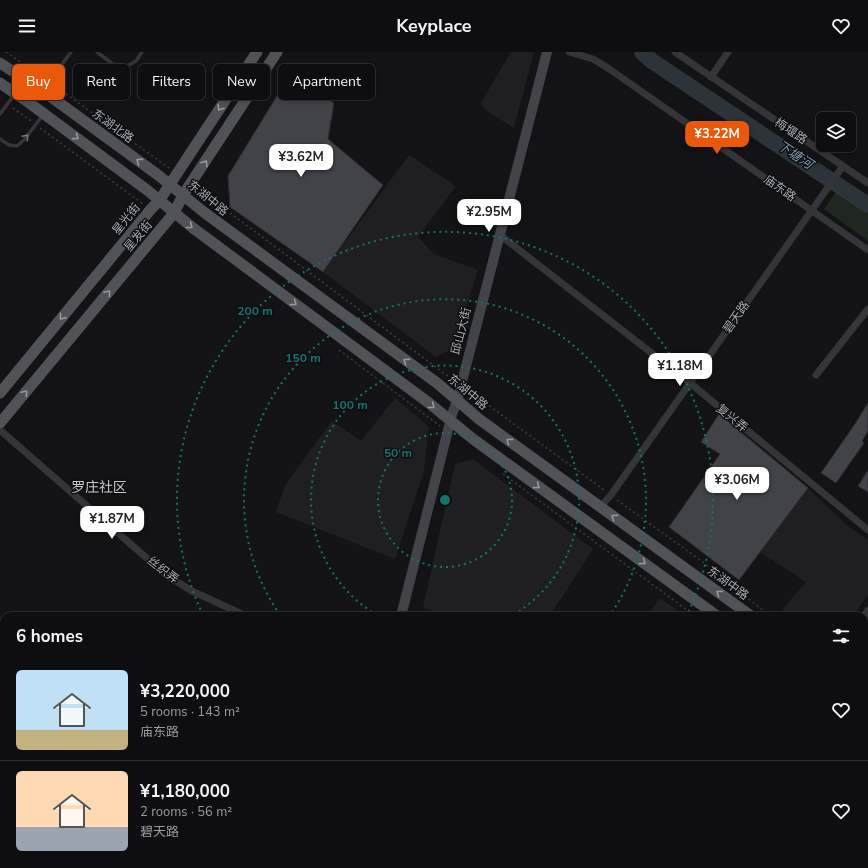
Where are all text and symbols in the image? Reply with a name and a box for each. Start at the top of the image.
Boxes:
text: Keyplace [396,14,472,38]
icon: menu [16,15,38,37]
icon: heart [830,15,852,37]
chip: Buy [12,64,65,100]
chip: Rent [73,64,130,100]
chip: Filters [138,64,205,100]
chip: New [213,64,270,100]
chip: Apartment [278,64,375,100]
one-way arrow [217,104,225,111]
street label: 东湖北路 [89,105,137,147]
map controls [816,112,856,152]
button: layers [816,112,856,152]
street label: 梅堰路 [772,114,810,148]
pin: ¥3.22M [684,121,750,155]
text: ¥3.22M [694,125,740,143]
one-way arrow [71,132,78,139]
one-way arrow [22,134,29,141]
water label: 下塘河 [774,137,819,175]
pin: ¥3.62M [268,144,334,178]
text: ¥3.62M [278,148,324,166]
one-way arrow [137,159,144,166]
one-way arrow [200,160,208,167]
street label: 庙东路 [761,171,799,205]
street label: 东湖中路 [184,177,232,219]
pin: ¥2.95M [456,199,522,233]
street label: 星光街 [108,200,144,238]
text: ¥2.95M [466,203,512,221]
street label: 星发街 [120,217,156,255]
one-way arrow [185,221,192,228]
one-way arrow [103,290,110,297]
one-way arrow [290,298,297,306]
street label: 碧天路 [719,298,753,336]
text: 200 m [237,303,273,319]
street label: 邱山大街 [447,306,475,356]
one-way arrow [60,312,67,319]
text: 150 m [285,350,321,366]
pin: ¥1.18M [647,353,713,387]
text: ¥1.18M [657,357,703,375]
one-way arrow [403,358,410,366]
street label: 东湖中路 [444,370,492,414]
one-way arrow [20,390,27,397]
text: 100 m [332,397,368,413]
street label: 复兴弄 [713,400,751,436]
one-way arrow [428,401,435,408]
one-way arrow [506,439,513,446]
text: 50 m [384,445,412,461]
pin: ¥3.06M [704,467,770,501]
text: ¥3.06M [714,471,760,489]
district label: 罗庄社区 [71,478,127,497]
one-way arrow [533,481,540,488]
centre of rings [438,493,452,507]
pin: ¥1.87M [79,506,145,540]
text: ¥1.87M [89,510,135,528]
one-way arrow [611,514,618,522]
street label: 丝织弄 [144,553,182,587]
one-way arrow [638,557,645,564]
street label: 东湖中路 [704,562,752,604]
one-way arrow [717,591,724,598]
text: 6 homes [16,625,83,648]
icon: filters [830,625,852,647]
text: ¥3,220,000 [140,680,230,703]
icon: home [48,686,96,734]
icon: heart [830,699,852,721]
text: 5 rooms · 143 m² [140,703,240,721]
text: 庙东路 [140,723,179,741]
text: ¥1,180,000 [140,780,230,803]
icon: home [48,787,96,835]
icon: heart [830,800,852,822]
text: 2 rooms · 56 m² [140,803,232,821]
text: 碧天路 [140,823,179,841]

